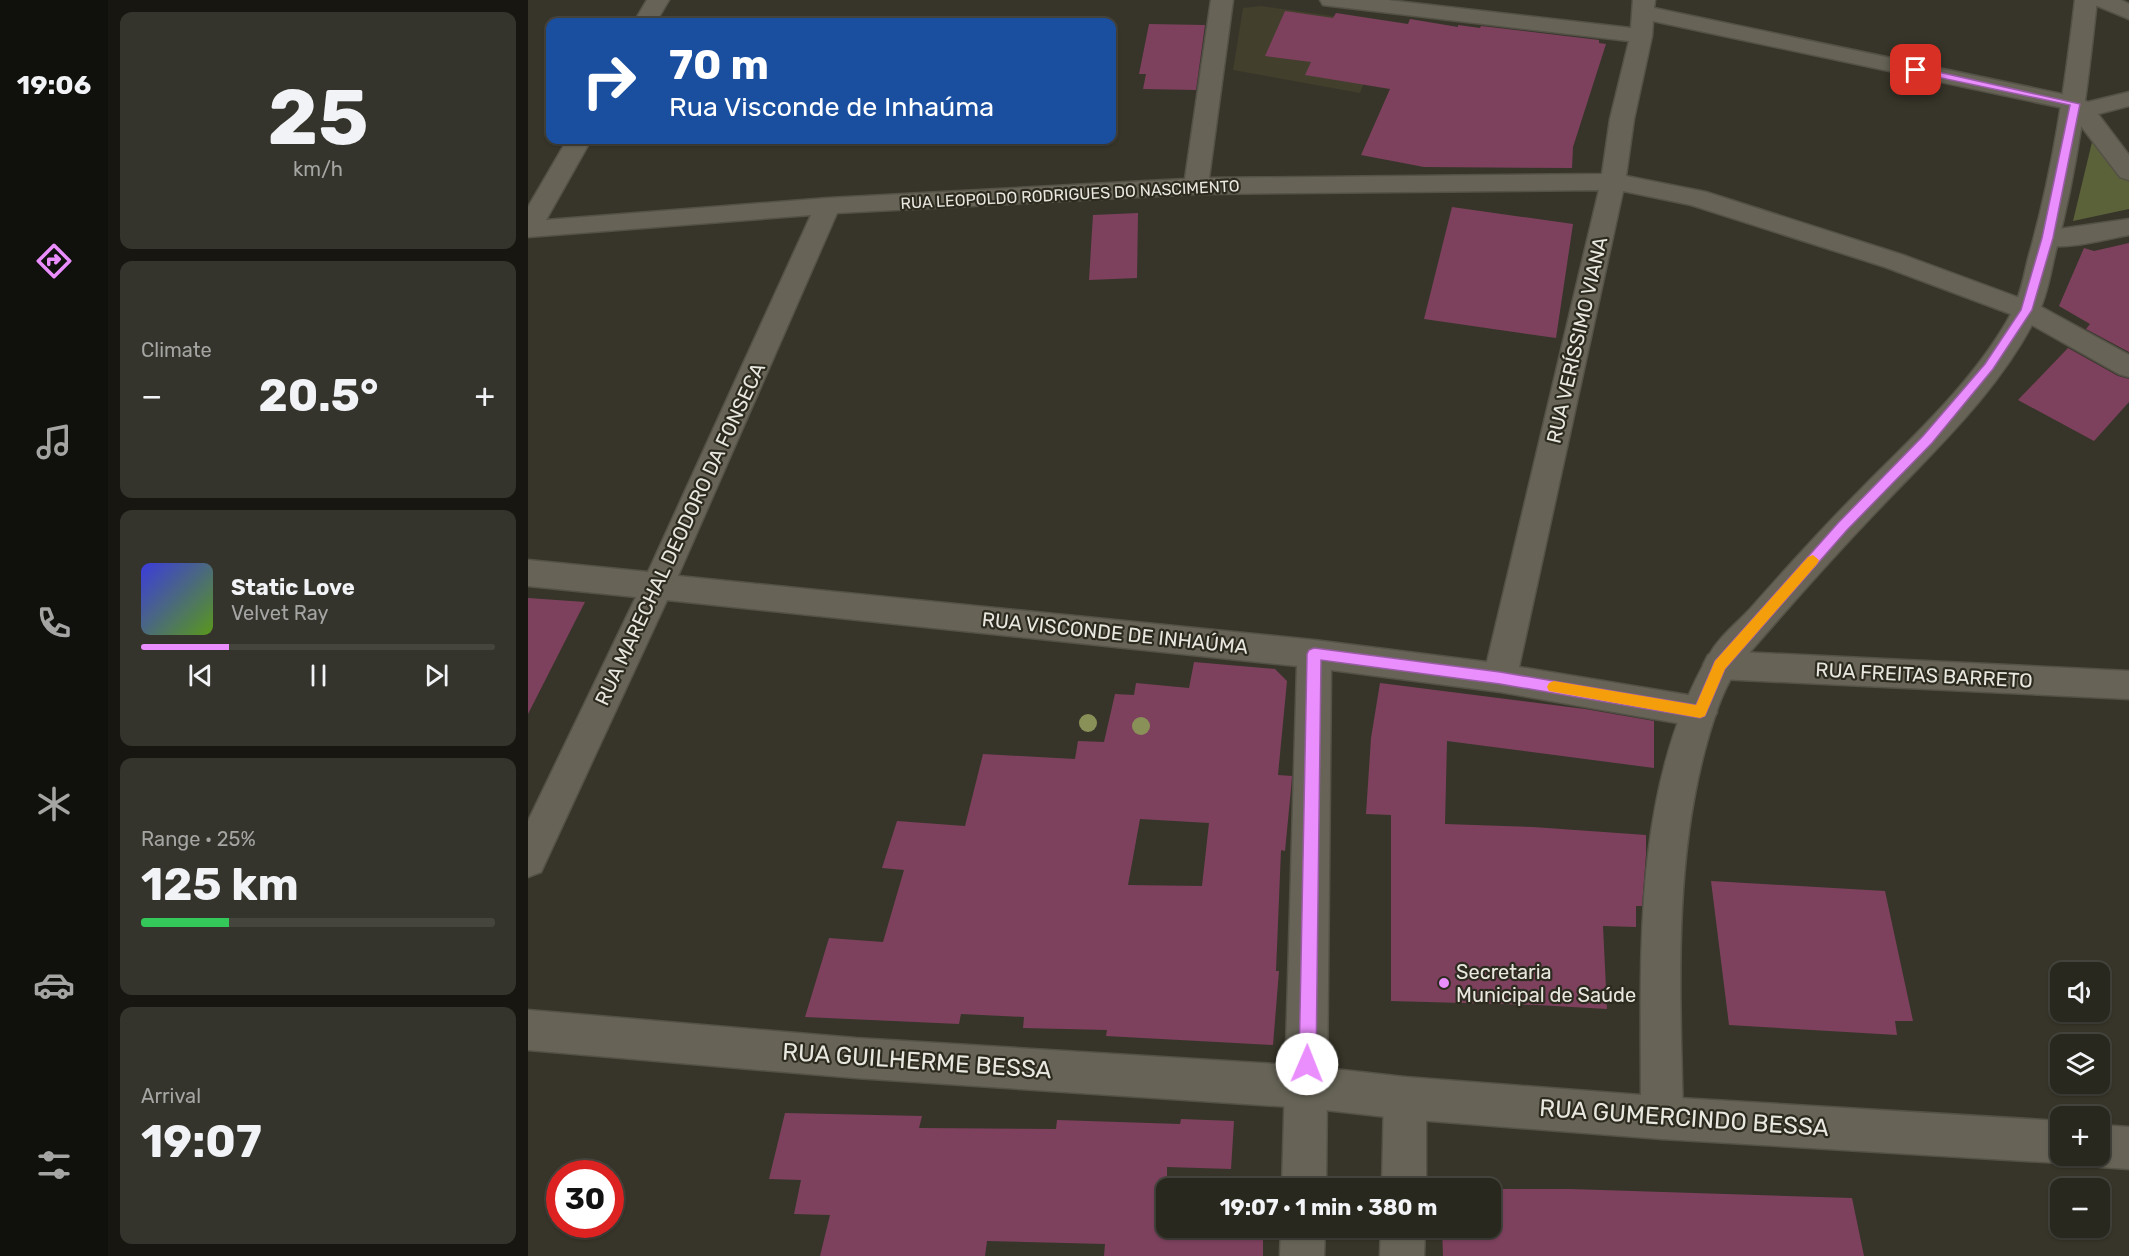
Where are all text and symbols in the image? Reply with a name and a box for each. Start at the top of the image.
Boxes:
text: 70 m [669,40,769,90]
icon: right [570,42,648,120]
pin [1890,44,1941,95]
icon: arrive [1899,53,1932,86]
text: 19:06 [17,69,91,101]
text: 25 [267,71,369,164]
text: Rua Visconde de Inhaúma [669,91,994,123]
text: km/h [293,157,343,181]
street label: RUA LEOPOLDO RODRIGUES DO NASCIMENTO [900,176,1240,213]
street label: RUA VERÍSSIMO VIANA [1542,234,1612,446]
icon: directions [33,240,75,282]
text: Climate [141,338,212,362]
street label: RUA MARECHAL DEODORO DA FONSECA [590,359,770,709]
text: 20.5° [259,369,378,422]
text: − [141,376,162,415]
text: + [474,376,495,415]
icon: music [33,421,75,463]
text: Static Love [231,574,355,601]
text: Velvet Ray [231,601,329,625]
icon: phone [33,602,75,644]
street label: RUA VISCONDE DE INHAÚMA [981,607,1249,659]
street label: RUA FREITAS BARRETO [1815,657,2033,693]
icon: previous [184,659,217,692]
icon: pause [302,659,335,692]
icon: next [420,659,453,692]
icon: climate [33,783,75,825]
text: Range · 25% [141,827,256,851]
text: 125 km [141,858,299,911]
place label: Secretaria Municipal de Saúde [1456,960,1636,1007]
map controls [2050,962,2110,1238]
button: sound [2050,962,2110,1022]
icon: car [33,964,75,1006]
marker: Secretaria Municipal de Saúde [1437,976,1451,990]
position arrow [1275,1032,1339,1096]
button: layers [2050,1034,2110,1094]
street label: RUA GUILHERME BESSA [781,1038,1053,1084]
text: Arrival [141,1084,201,1108]
street label: RUA GUMERCINDO BESSA [1538,1094,1830,1142]
button: + [2050,1106,2110,1166]
text: 19:07 [141,1115,262,1168]
icon: filters [33,1144,75,1186]
speed limit sign: 30 [546,1160,624,1238]
button: − [2050,1178,2110,1238]
text: 19:07 · 1 min · 380 m [1220,1194,1437,1221]

